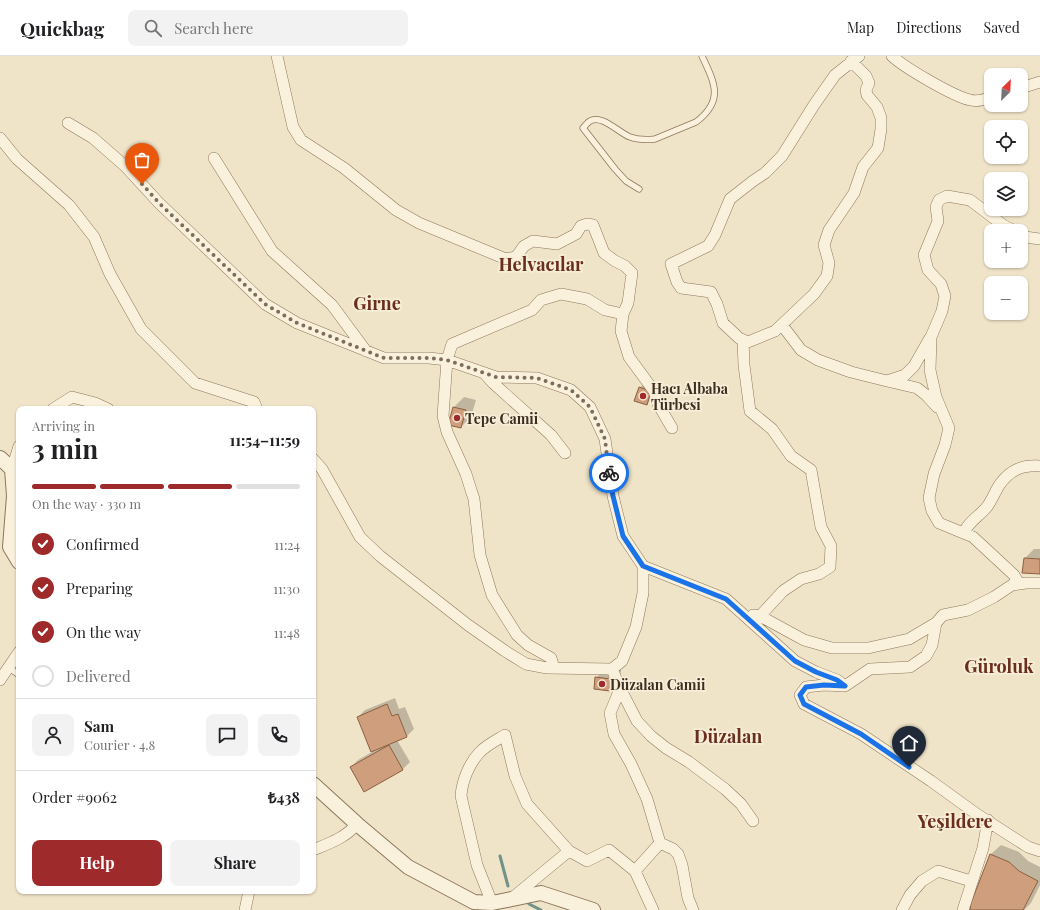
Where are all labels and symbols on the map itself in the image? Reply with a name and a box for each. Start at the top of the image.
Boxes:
north arrow [984,68,1028,112]
pin [125,143,159,184]
district label: Helvacılar [499,252,584,276]
district label: Girne [353,291,401,315]
place label: Hacı Albaba Türbesi [651,379,729,414]
marker: Hacı Albaba Türbesi [638,391,648,401]
place label: Tepe Camii [465,409,539,428]
marker: Tepe Camii [452,413,462,423]
courier [589,453,629,493]
district label: Güroluk [964,654,1034,678]
place label: Düzalan Camii [610,675,706,694]
marker: Düzalan Camii [597,679,607,689]
district label: Düzalan [694,724,762,748]
pin [892,726,926,767]
district label: Yeşildere [916,809,993,833]

